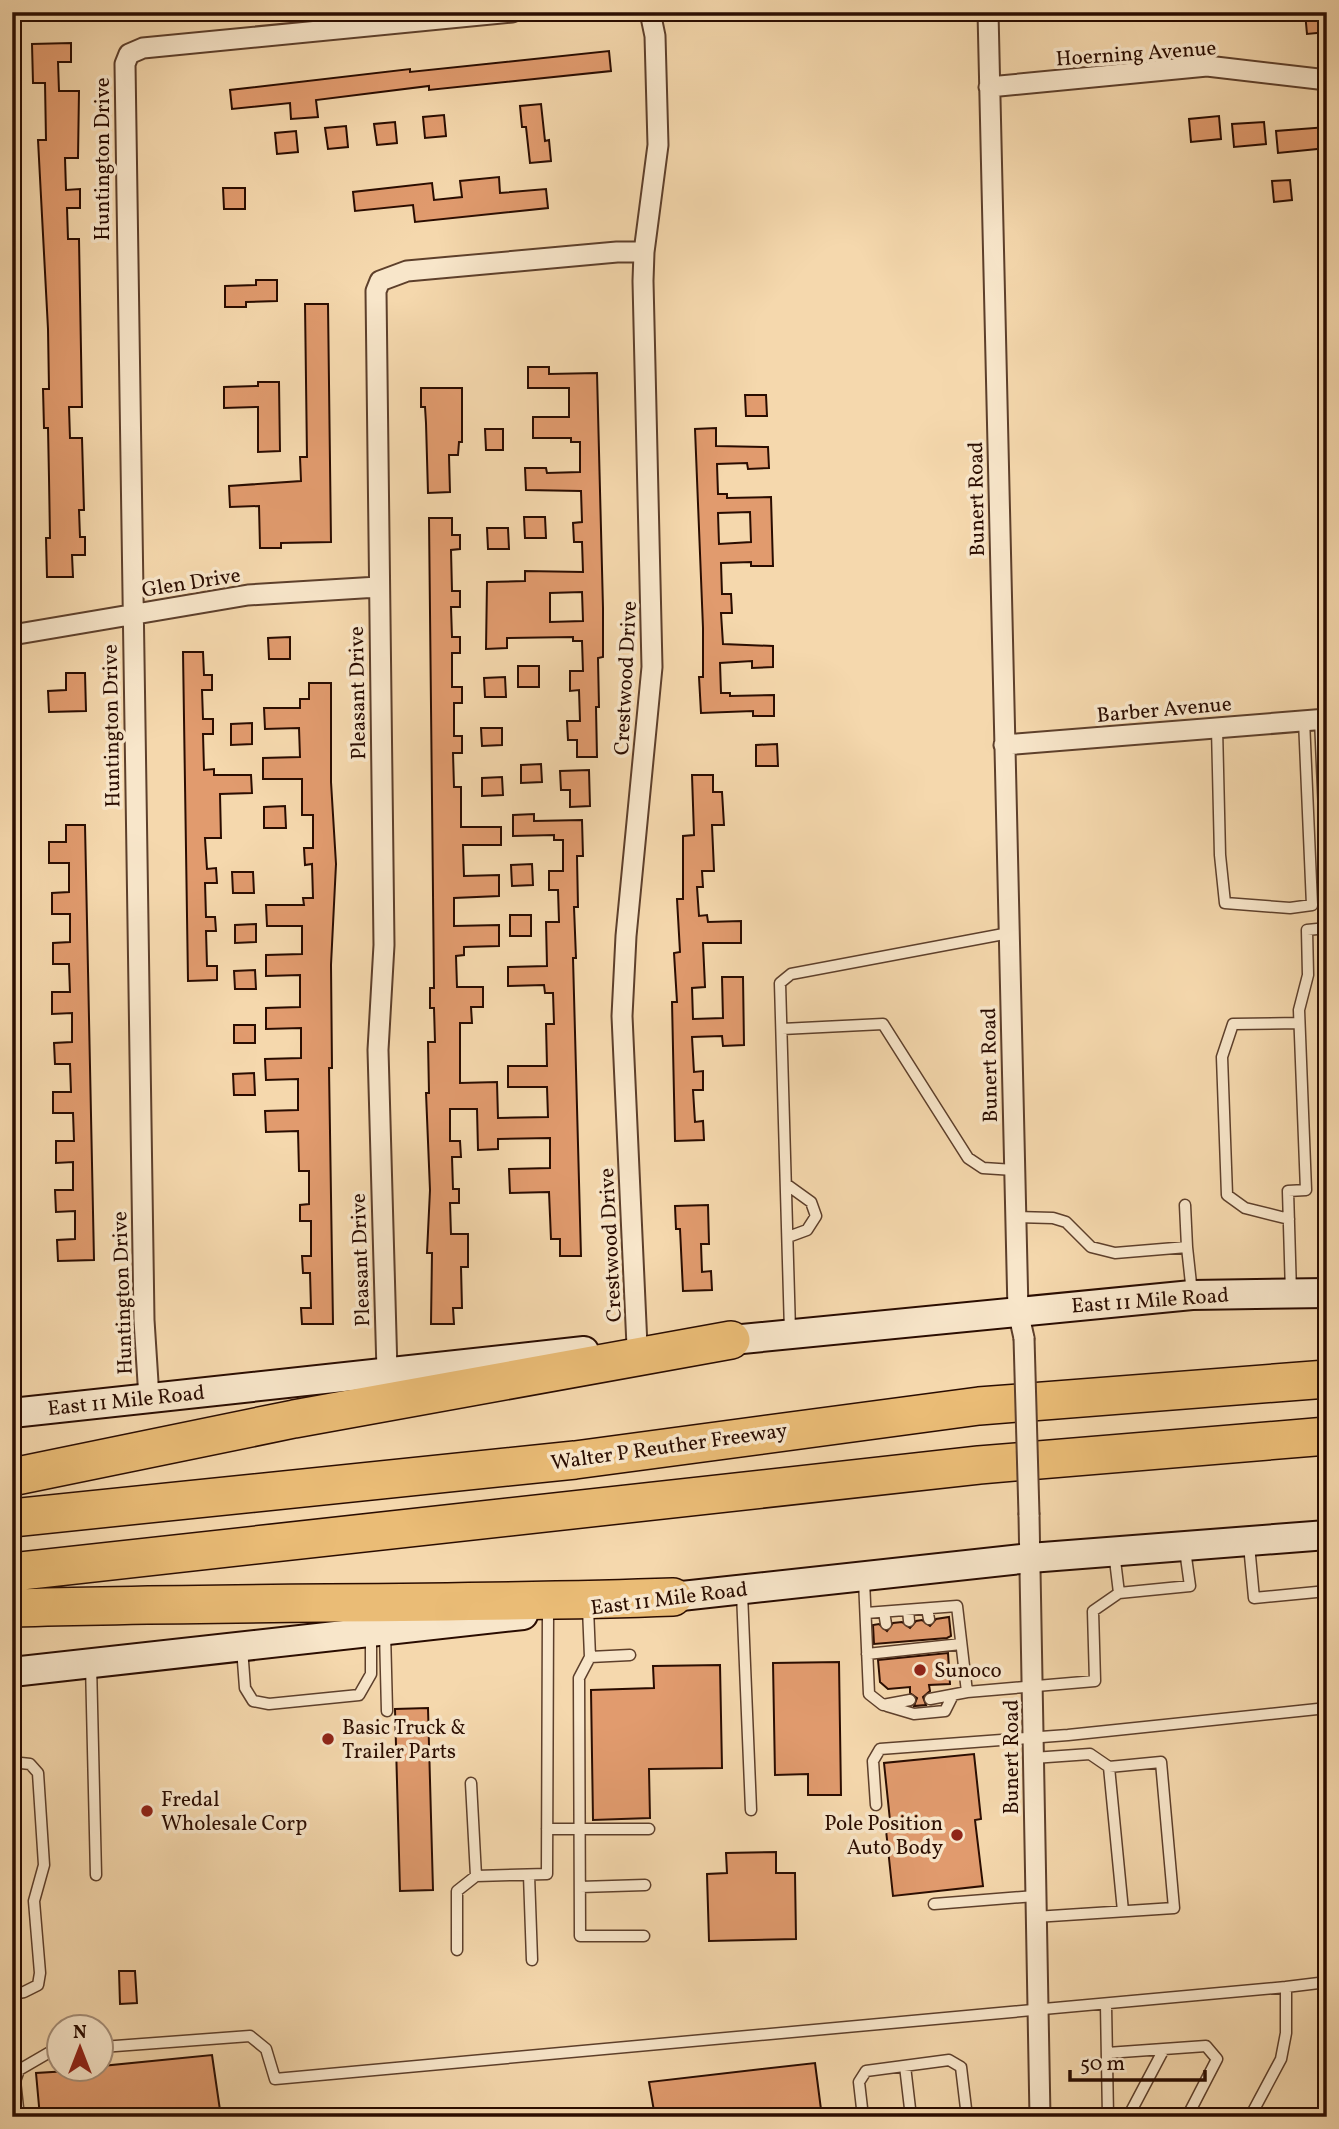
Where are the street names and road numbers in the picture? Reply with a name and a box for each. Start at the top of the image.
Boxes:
street label: Hoerning Avenue [1055,34,1217,75]
street label: Huntington Drive [89,77,118,241]
street label: Bunert Road [962,441,993,557]
street label: Glen Drive [140,561,243,606]
street label: Crestwood Drive [608,600,645,756]
street label: Pleasant Drive [343,626,374,760]
street label: Huntington Drive [97,644,128,808]
street label: Barber Avenue [1095,690,1233,731]
street label: Bunert Road [975,1007,1006,1123]
street label: Crestwood Drive [593,1167,630,1323]
street label: Pleasant Drive [345,1193,378,1327]
street label: Huntington Drive [106,1211,141,1375]
street label: East 11 Mile Road [1070,1282,1230,1321]
street label: East 11 Mile Road [46,1379,206,1424]
street label: Walter P Reuther Freeway [549,1416,790,1478]
street label: East 11 Mile Road [589,1575,749,1623]
street label: Bunert Road [998,1699,1027,1815]

